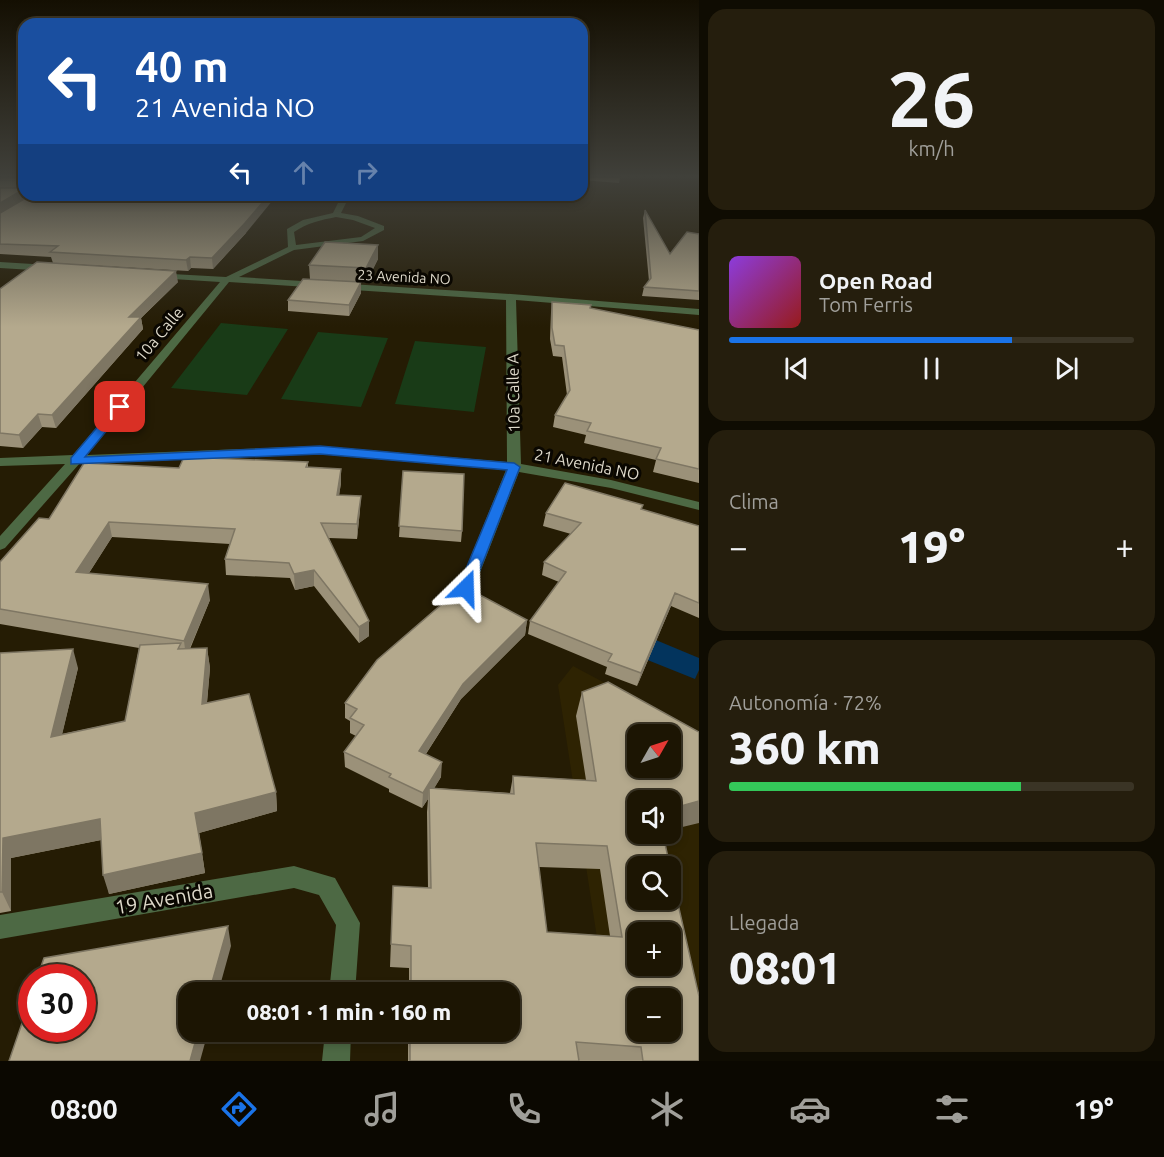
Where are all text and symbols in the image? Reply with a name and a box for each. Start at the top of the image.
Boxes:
icon: left [36,42,114,120]
text: 40 m [135,43,229,90]
text: 26 [888,54,975,142]
text: 21 Avenida NO [135,92,315,122]
text: km/h [908,137,955,160]
icon: left [224,156,257,189]
icon: ahead [287,156,320,189]
icon: right [350,156,383,189]
street label: 23 Avenida NO [357,267,451,287]
text: Open Road [819,268,933,293]
text: Tom Ferris [819,293,913,316]
street label: 10a Calle [131,303,187,365]
icon: previous [780,352,813,385]
icon: pause [915,352,948,385]
icon: next [1050,352,1083,385]
street label: 10a Calle A [503,353,523,433]
pin [94,381,145,432]
icon: arrive [103,390,136,423]
street label: 21 Avenida NO [533,445,641,483]
text: Clima [729,490,779,513]
text: 19° [898,521,965,572]
text: − [729,528,748,565]
text: + [1115,528,1134,565]
position arrow [434,556,498,620]
text: Autonomía · 72% [729,691,882,714]
text: 360 km [729,722,881,773]
north arrow [627,724,681,778]
map controls [627,724,681,1042]
button: sound [627,790,681,844]
button: search [627,856,681,910]
street label: 19 Avenida [113,879,215,918]
text: Llegada [729,911,799,934]
button: + [627,922,681,976]
text: 08:01 [729,942,842,993]
speed limit sign: 30 [18,964,96,1042]
button: − [627,988,681,1042]
text: 08:01 · 1 min · 160 m [247,999,451,1024]
icon: directions [218,1088,260,1130]
icon: music [361,1088,403,1130]
icon: phone [503,1088,545,1130]
icon: climate [646,1088,688,1130]
icon: car [789,1088,831,1130]
icon: filters [931,1088,973,1130]
text: 08:00 [50,1094,118,1124]
text: 19° [1074,1094,1114,1124]

